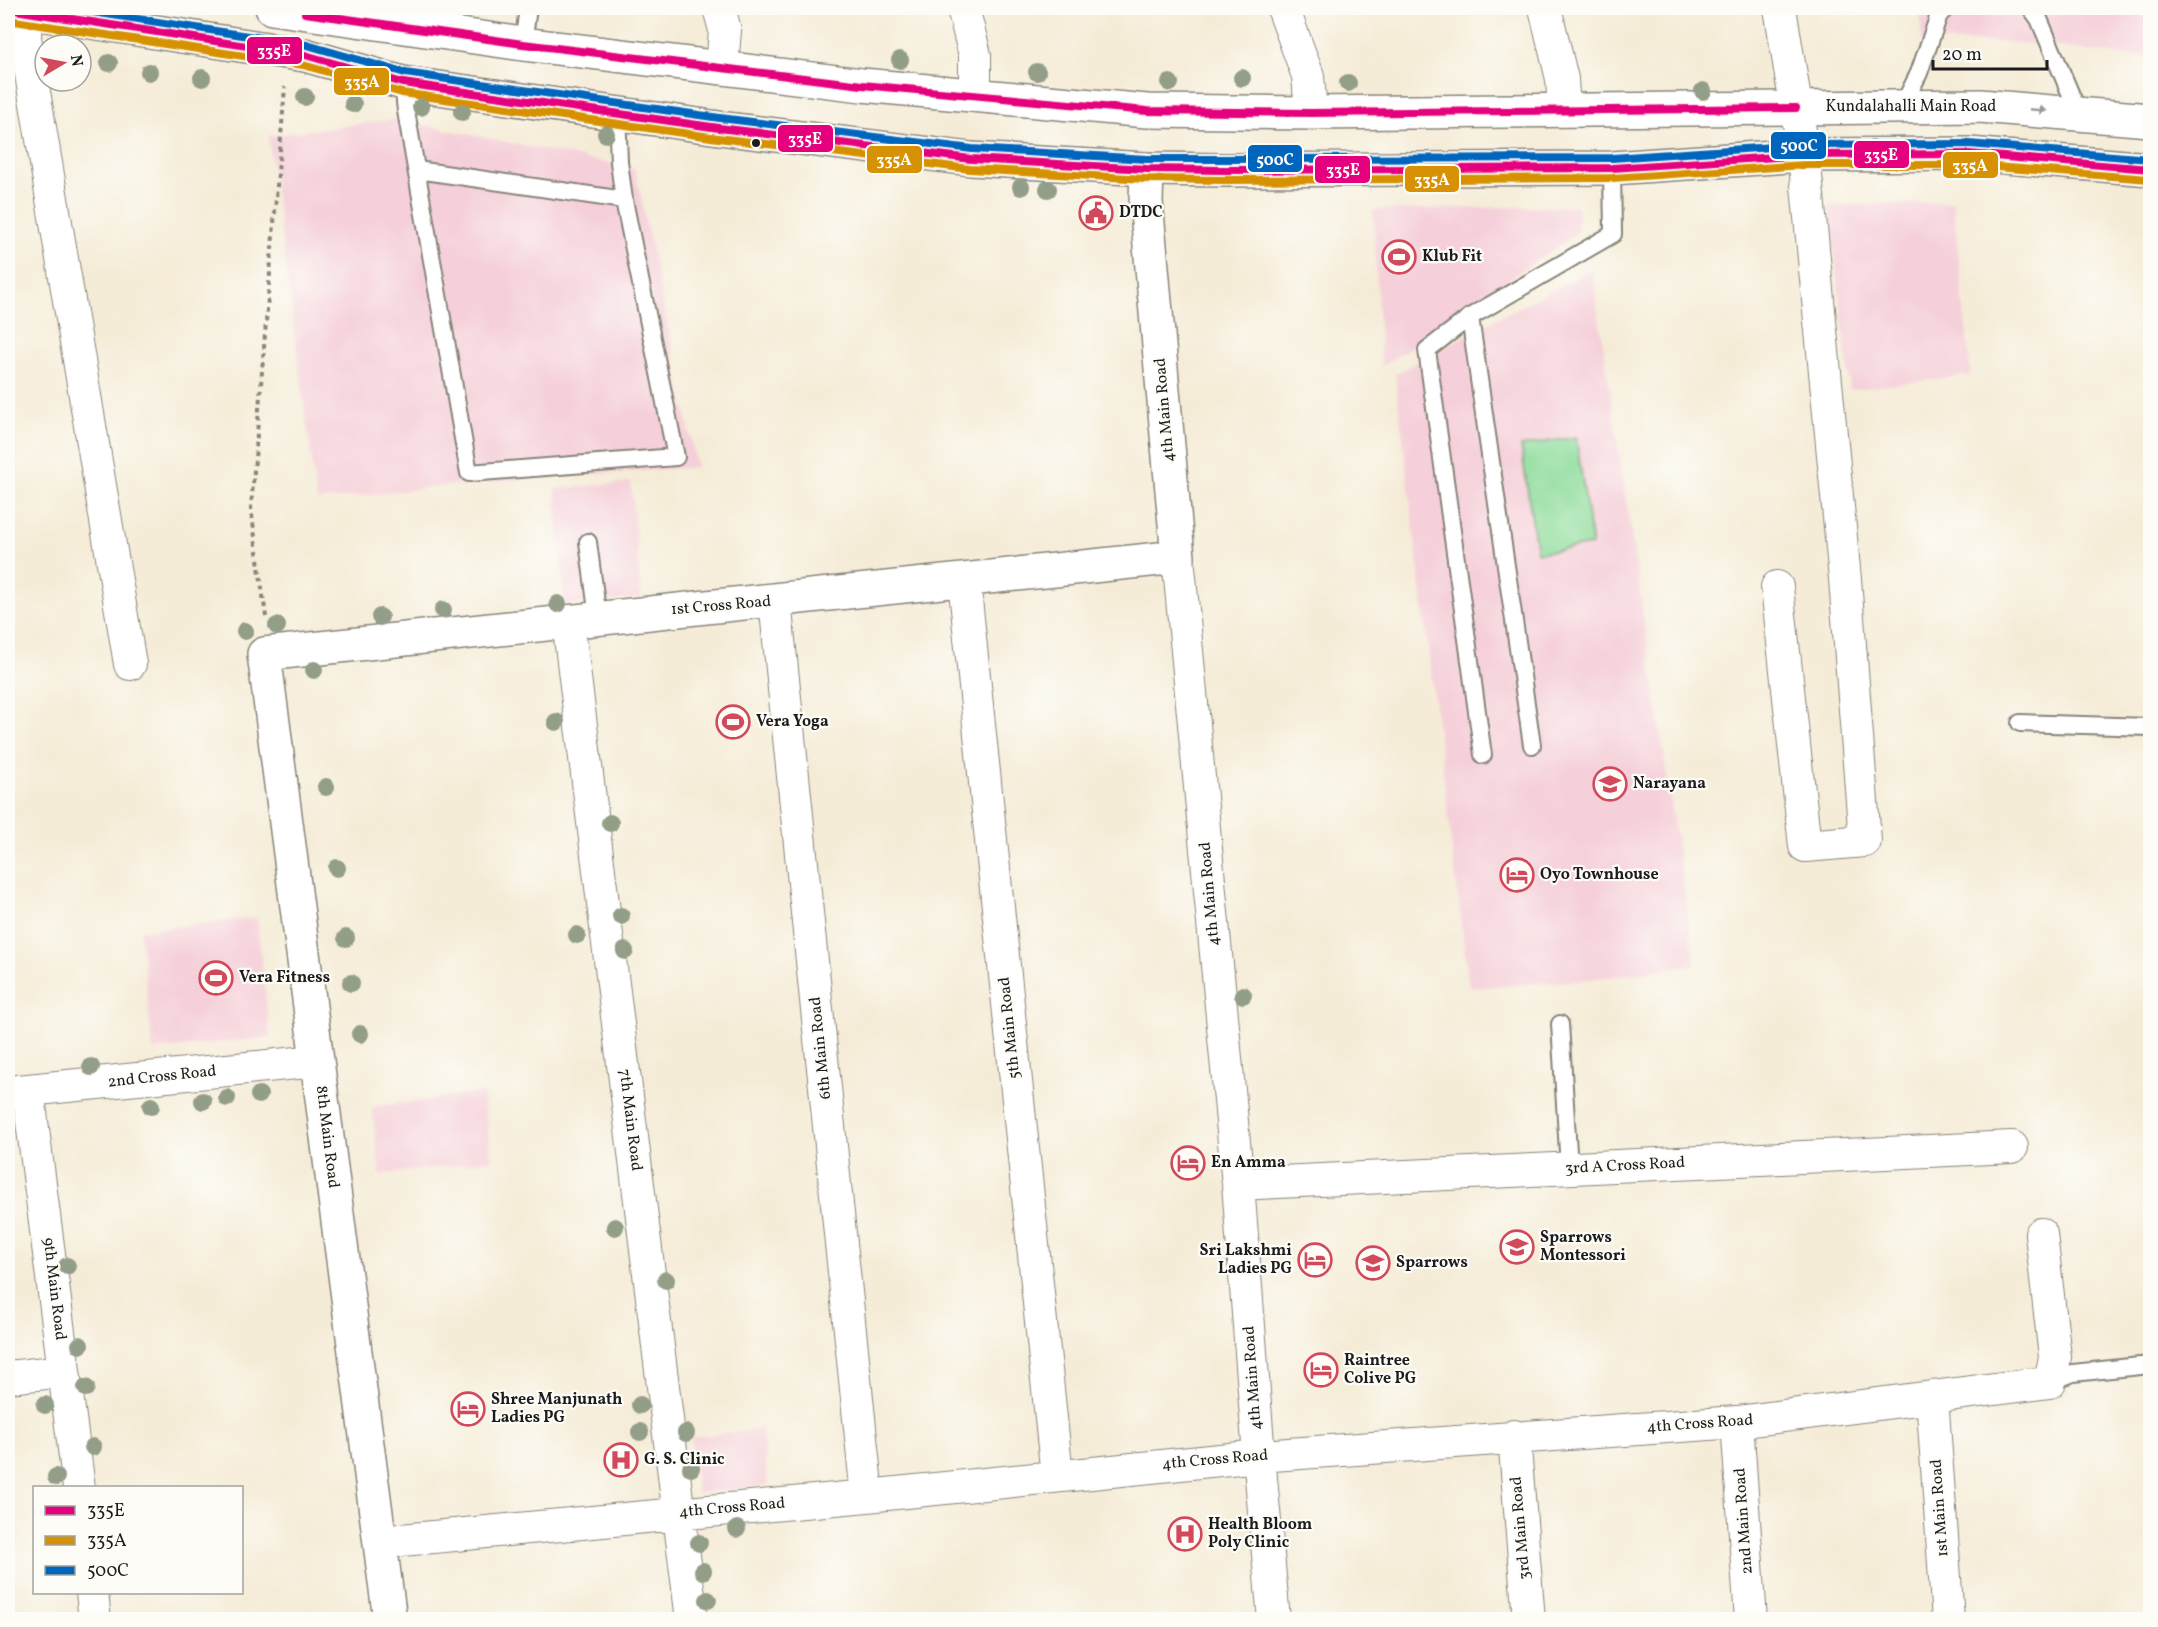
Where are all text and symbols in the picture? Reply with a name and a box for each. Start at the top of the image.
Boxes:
north arrow [33,33,93,93]
scale bar [1933,33,2047,71]
line badge: 335E [246,36,303,65]
text: 335E [257,41,291,63]
text: 20 m [1942,43,1982,68]
text: N [64,53,88,69]
line badge: 335A [333,67,390,96]
text: 335A [344,72,380,94]
street label: Kundalahalli Main Road [1826,96,1996,118]
one-way arrow [2029,105,2048,115]
line badge: 335E [777,124,834,153]
text: 335E [788,129,822,151]
line badge: 500C [1770,131,1827,160]
text: 500C [1780,136,1818,158]
unlabelled marker [750,137,762,149]
line badge: 335E [1853,140,1910,169]
line badge: 500C [1247,144,1303,173]
line badge: 335A [866,145,923,174]
text: 335E [1864,145,1898,167]
text: 335A [876,150,912,172]
text: 500C [1256,150,1294,172]
line badge: 335A [1942,151,1999,179]
line badge: 335E [1314,155,1371,184]
text: 335A [1952,156,1988,178]
text: 335E [1326,160,1360,182]
line badge: 335A [1404,165,1460,193]
text: 335A [1414,170,1450,192]
public building icon: DTDC [1078,195,1114,231]
place label: DTDC [1119,202,1163,224]
sports icon: Klub Fit [1381,239,1417,275]
place label: Klub Fit [1422,246,1482,268]
street label: 4th Main Road [1149,357,1181,463]
street label: 1st Cross Road [670,591,772,621]
sports icon: Vera Yoga [715,704,751,740]
place label: Vera Yoga [756,711,829,733]
school or university icon: Narayana [1592,766,1628,802]
place label: Narayana [1633,773,1706,795]
street label: 4th Main Road [1194,841,1226,947]
hotel icon: Oyo Townhouse [1499,857,1535,893]
place label: Oyo Townhouse [1540,864,1659,886]
sports icon: Vera Fitness [198,960,234,996]
place label: Vera Fitness [239,967,330,989]
street label: 5th Main Road [994,976,1026,1080]
street label: 6th Main Road [805,996,837,1100]
street label: 2nd Cross Road [107,1060,217,1094]
street label: 7th Main Road [613,1068,647,1172]
street label: 8th Main Road [310,1085,344,1189]
hotel icon: En Amma [1170,1145,1206,1181]
place label: En Amma [1211,1152,1286,1174]
street label: 3rd A Cross Road [1564,1152,1686,1180]
place label: Sparrows Montessori [1540,1227,1626,1267]
school or university icon: Sparrows Montessori [1499,1229,1535,1265]
street label: 9th Main Road [37,1236,71,1342]
place label: Sri Lakshmi Ladies PG [1200,1240,1292,1280]
hotel icon: Sri Lakshmi Ladies PG [1297,1242,1333,1278]
school or university icon: Sparrows [1355,1245,1391,1281]
place label: Sparrows [1396,1252,1468,1274]
street label: 4th Main Road [1238,1325,1268,1431]
place label: Raintree Colive PG [1344,1350,1416,1390]
hotel icon: Raintree Colive PG [1303,1352,1339,1388]
place label: Shree Manjunath Ladies PG [491,1389,623,1429]
hotel icon: Shree Manjunath Ladies PG [450,1391,486,1427]
street label: 4th Cross Road [1646,1409,1754,1439]
hospital icon: G. S. Clinic [603,1442,639,1478]
street label: 4th Cross Road [1161,1444,1269,1476]
place label: G. S. Clinic [644,1449,725,1471]
street label: 1st Main Road [1926,1458,1954,1558]
street label: 2nd Main Road [1729,1467,1759,1575]
street label: 3rd Main Road [1506,1475,1536,1581]
legend [33,1486,243,1594]
street label: 4th Cross Road [678,1492,786,1524]
text: 335E [87,1499,125,1524]
place label: Health Bloom Poly Clinic [1208,1514,1312,1554]
hospital icon: Health Bloom Poly Clinic [1167,1516,1203,1552]
text: 335A [87,1529,127,1554]
text: 500C [87,1559,129,1584]

